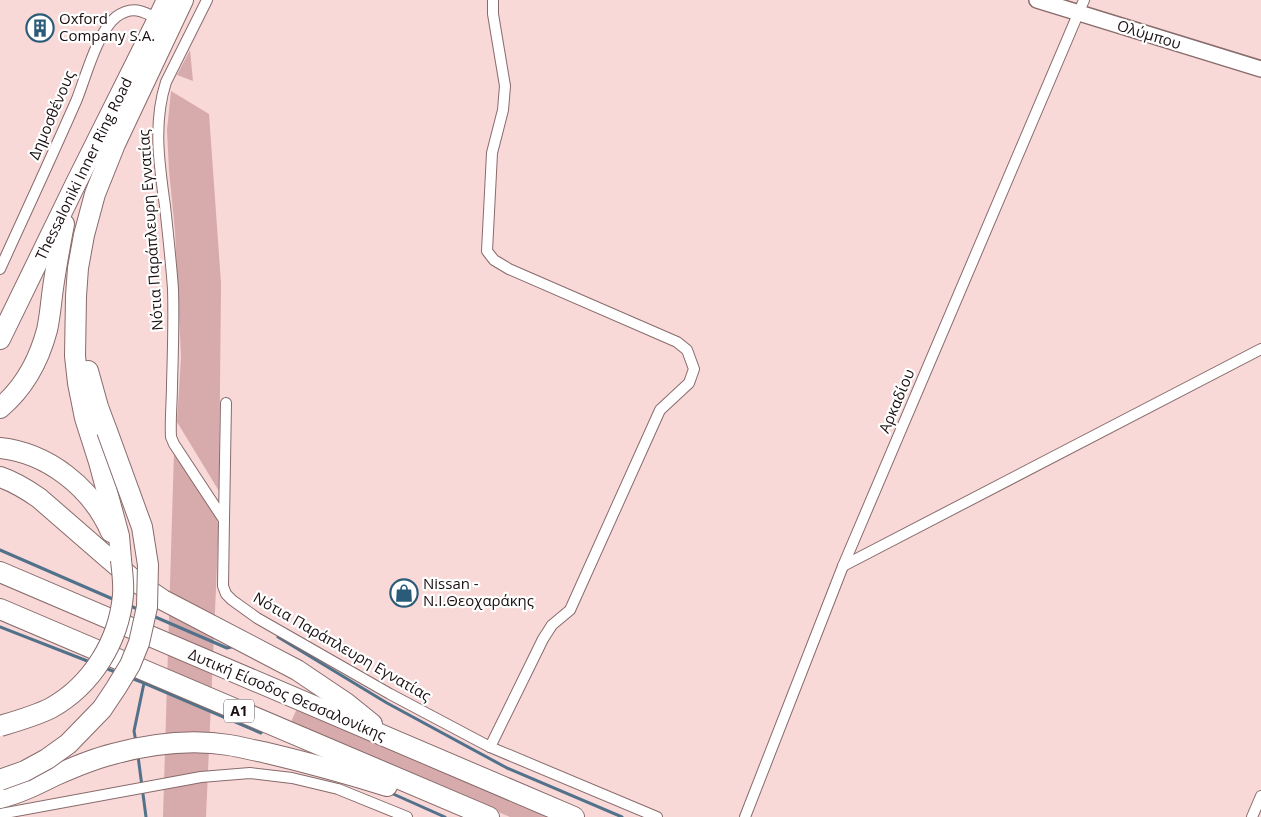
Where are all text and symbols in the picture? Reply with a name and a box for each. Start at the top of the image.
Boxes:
place label: Oxford Company S.A. [59,8,155,45]
building icon: Oxford Company S.A. [25,13,55,43]
street label: Ολύμπου [1115,15,1184,53]
street label: Δημοσθένους [23,67,79,162]
street label: Thessaloniki Inner Ring Road [30,74,136,263]
street label: Νότια Παράπλευρη Εγνατίας [133,129,167,331]
street label: Αρκαδίου [874,365,919,436]
place label: Nissan - Ν.Ι.Θεοχαράκης [423,573,534,610]
shop icon: Nissan - Ν.Ι.Θεοχαράκης [389,578,419,608]
street label: Νότια Παράπλευρη Εγνατίας [250,587,435,705]
street label: Δυτική Είσοδος Θεσσαλονίκης [186,643,389,745]
road number: Α1 [224,699,254,722]

